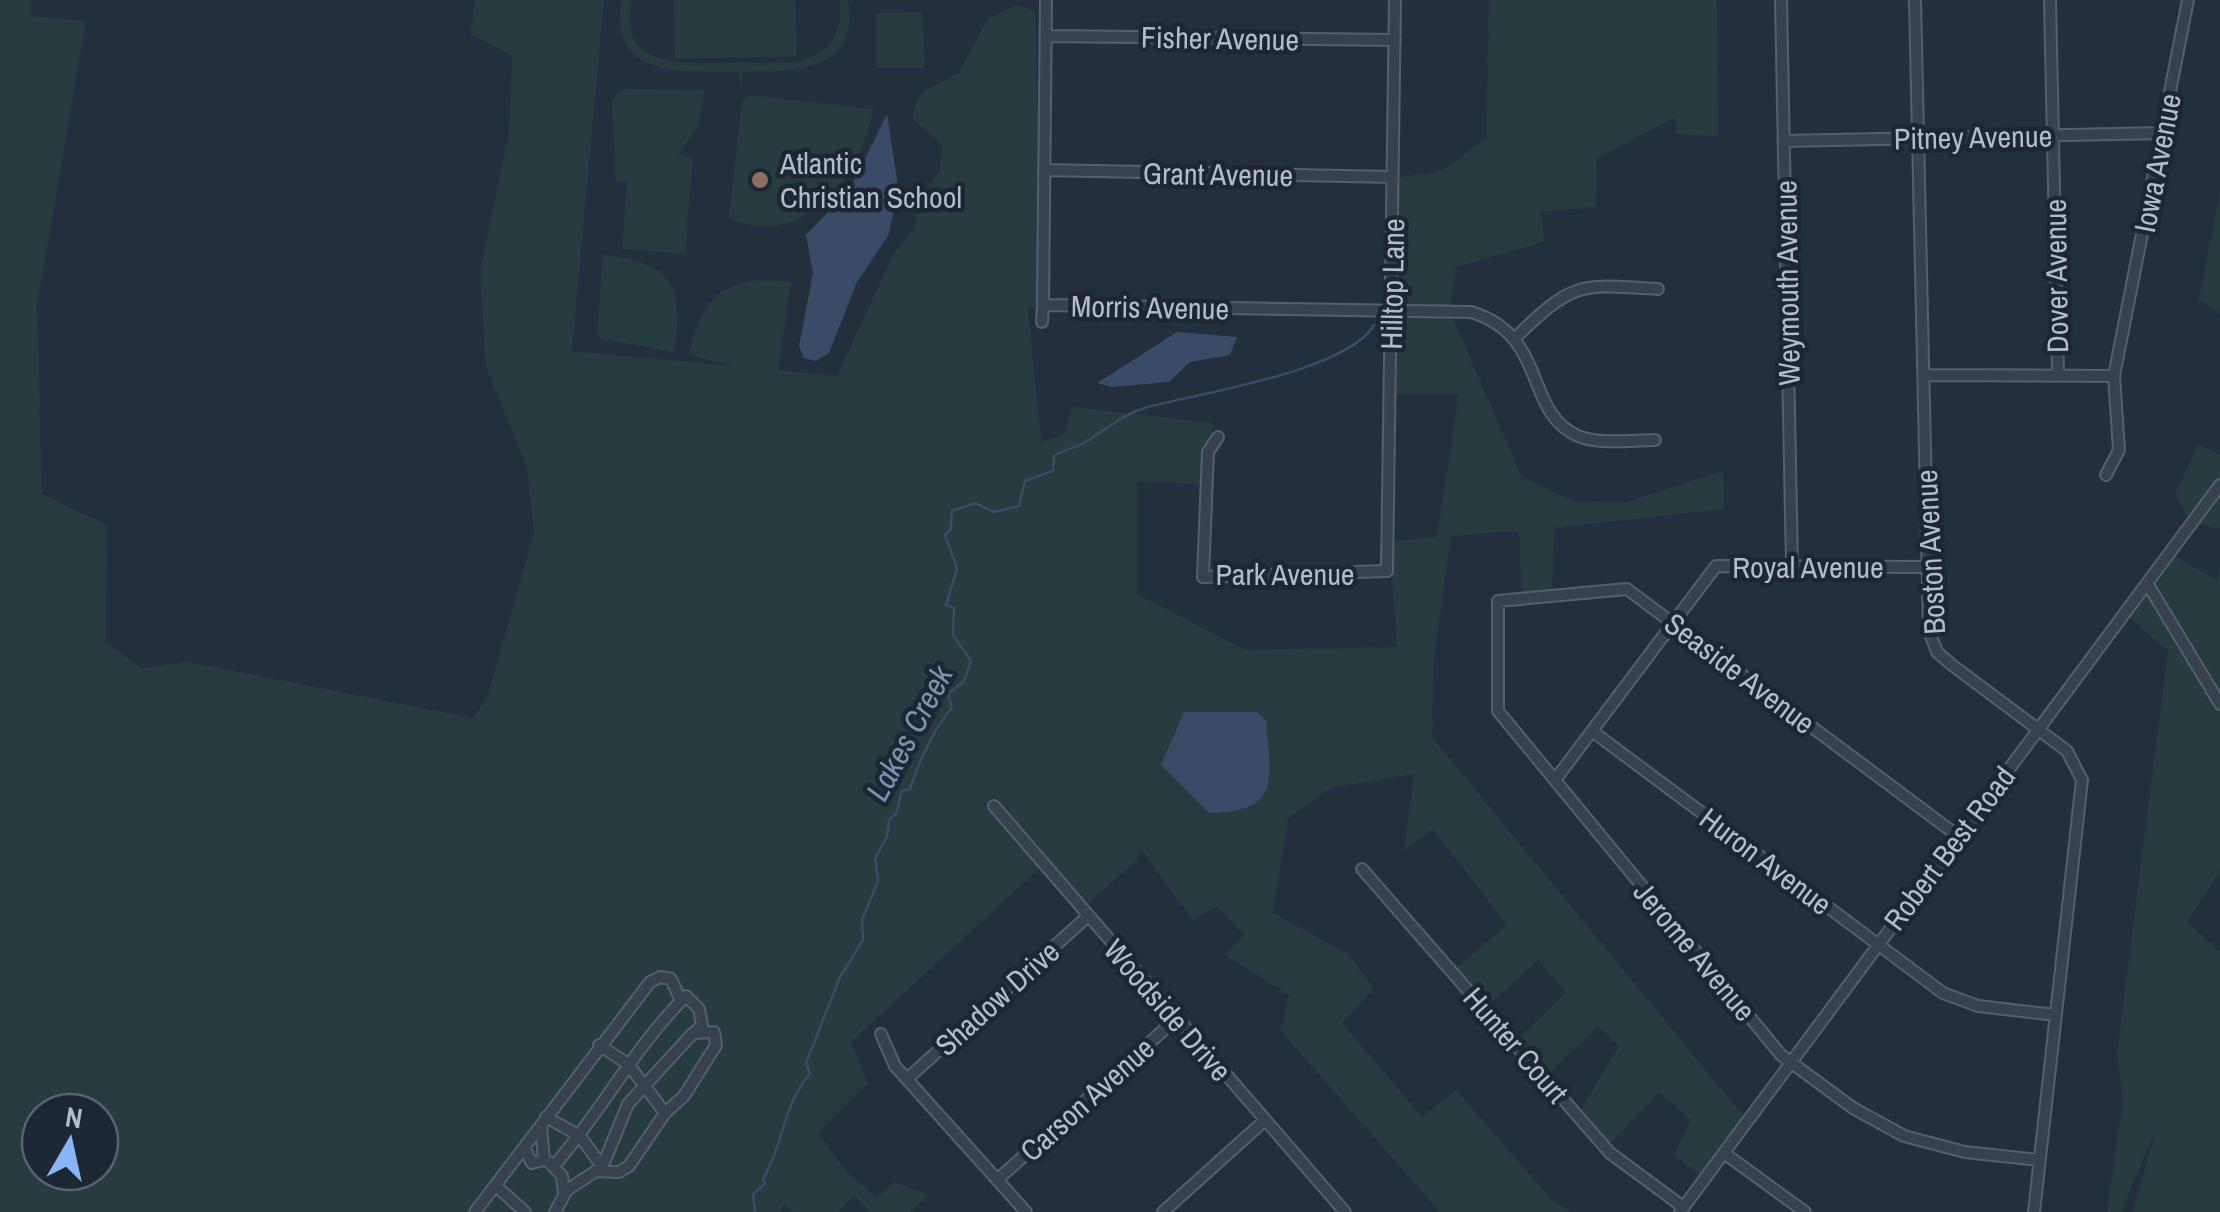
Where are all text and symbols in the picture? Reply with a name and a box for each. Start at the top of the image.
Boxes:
street label: Fisher Avenue [1141,17,1299,59]
street label: Iowa Avenue [2124,90,2190,236]
street label: Pitney Avenue [1894,116,2052,158]
place label: Atlantic Christian School [779,143,962,217]
street label: Grant Avenue [1143,153,1293,195]
marker: Atlantic Christian School [749,169,771,191]
street label: Weymouth Avenue [1765,180,1809,386]
street label: Dover Avenue [2035,199,2077,353]
street label: Hilltop Lane [1371,218,1413,350]
street label: Morris Avenue [1071,286,1229,328]
street label: Boston Avenue [1906,469,1954,635]
street label: Royal Avenue [1732,547,1884,587]
street label: Park Avenue [1215,554,1355,594]
street label: Seaside Avenue [1657,603,1823,743]
water label: Lakes Creek [855,657,963,808]
street label: Robert Best Road [1874,758,2024,938]
street label: Huron Avenue [1692,798,1840,924]
street label: Jerome Avenue [1625,873,1765,1029]
street label: Woodside Drive [1095,930,1241,1090]
street label: Shadow Drive [926,931,1068,1065]
street label: Hunter Court [1455,979,1577,1111]
street label: Carson Avenue [1011,1028,1163,1170]
north arrow [20,1092,120,1192]
text: N [63,1097,85,1137]

